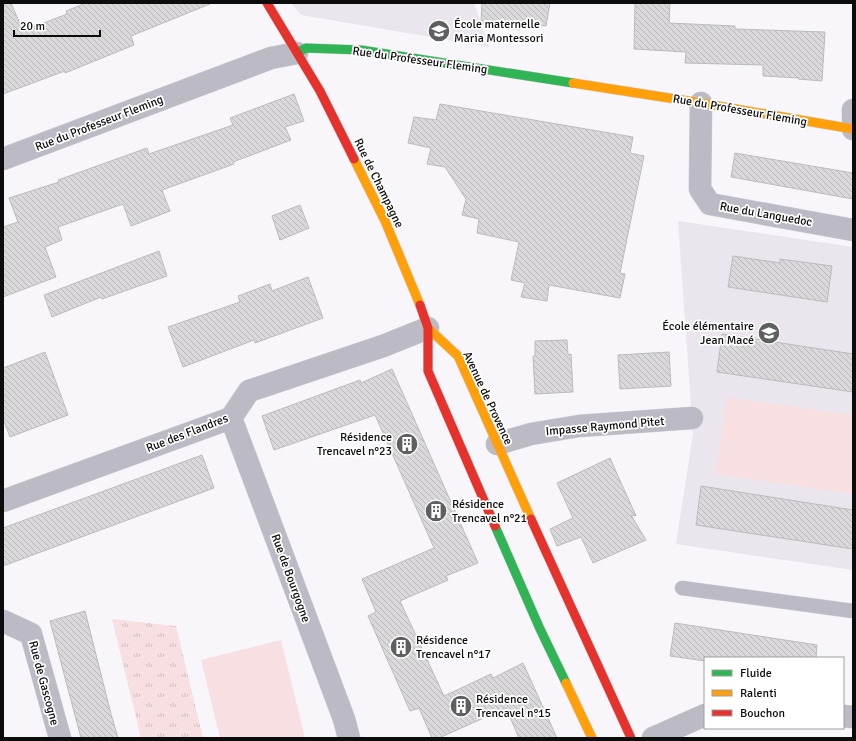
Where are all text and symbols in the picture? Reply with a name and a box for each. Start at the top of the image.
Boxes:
scale bar [14,12,100,38]
place label: École maternelle Maria Montessori [454,17,544,46]
school or university icon: École maternelle Maria Montessori [426,18,452,44]
text: 20 m [20,19,45,34]
street label: Rue du Professeur Fleming [352,44,488,77]
street label: Rue du Professeur Fleming [672,91,808,130]
street label: Rue du Professeur Fleming [33,92,165,155]
street label: Rue de Champagne [350,136,407,230]
street label: Rue du Languedoc [719,199,814,230]
place label: École élémentaire Jean Macé [662,319,754,348]
school or university icon: École élémentaire Jean Macé [756,320,782,346]
street label: Avenue de Provence [459,349,516,447]
street label: Rue des Flandres [144,411,230,456]
street label: Impasse Raymond Pitet [545,414,665,439]
place label: Résidence Trencavel n°23 [317,430,392,459]
building icon: Résidence Trencavel n°23 [394,431,420,457]
place label: Résidence Trencavel n°21 [452,497,527,526]
building icon: Résidence Trencavel n°21 [423,498,449,524]
street label: Rue de Bourgogne [268,532,313,624]
place label: Résidence Trencavel n°17 [416,633,491,662]
building icon: Résidence Trencavel n°17 [388,634,414,660]
street label: Rue de Gascogne [25,639,62,727]
legend [704,657,844,729]
text: Fluide [740,666,772,681]
text: Ralenti [740,686,777,701]
place label: Résidence Trencavel n°15 [476,692,551,721]
building icon: Résidence Trencavel n°15 [448,693,474,719]
text: Bouchon [740,706,785,721]

